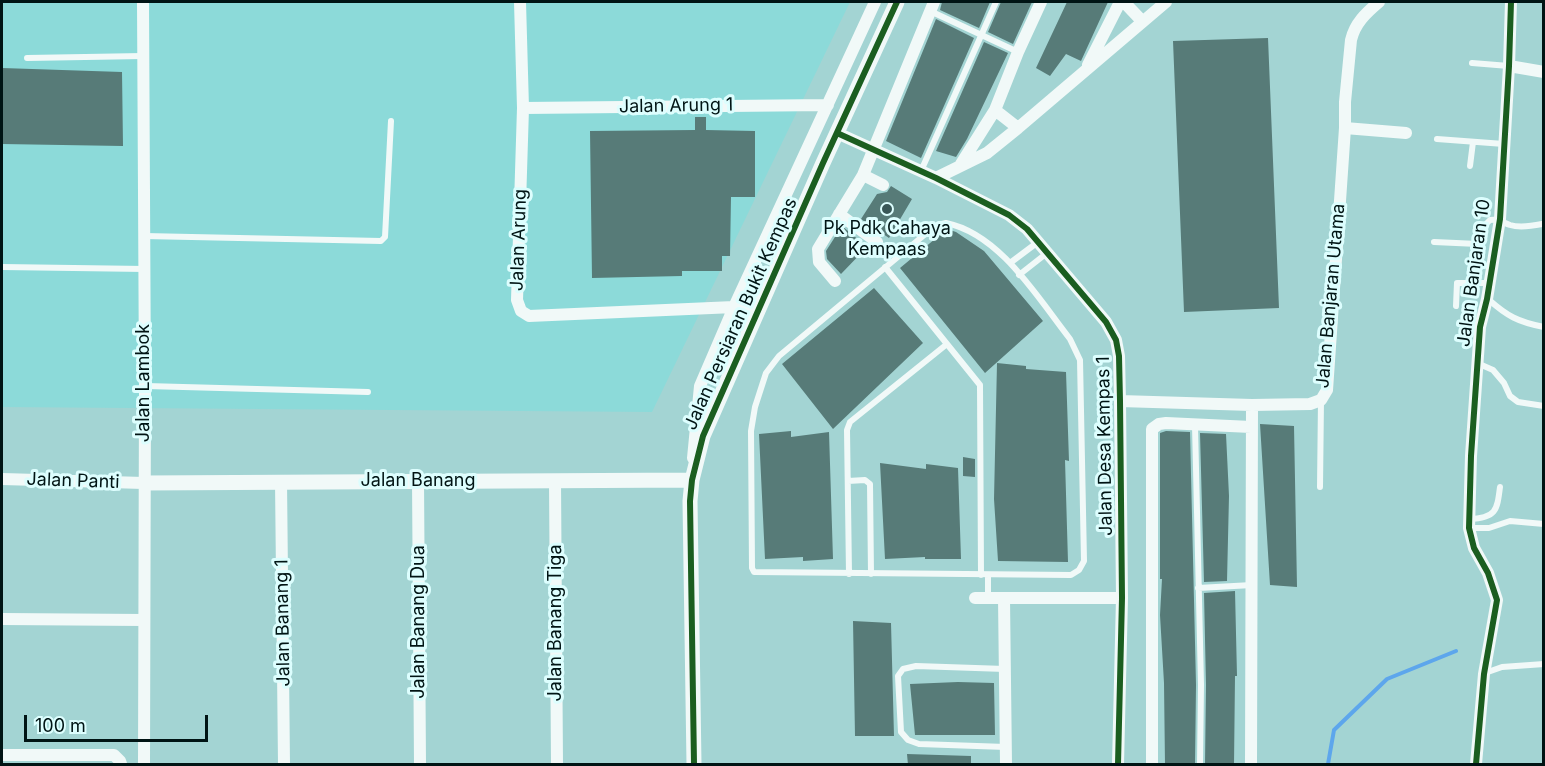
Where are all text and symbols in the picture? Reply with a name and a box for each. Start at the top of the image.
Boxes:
street label: Jalan Arung 1 [619,94,733,118]
street label: Jalan Arung [506,189,532,291]
street label: Jalan Persiaran Bukit Kempas [680,195,802,433]
street label: Jalan Banjaran 10 [1453,198,1495,348]
marker: Pk Pdk Cahaya Kempaas [880,202,894,216]
street label: Jalan Banjaran Utama [1312,203,1350,389]
place label: Pk Pdk Cahaya Kempaas [823,218,951,260]
street label: Jalan Lambok [133,324,155,442]
street label: Jalan Desa Kempas 1 [1093,356,1117,536]
street label: Jalan Panti [26,469,120,493]
street label: Jalan Banang [361,470,475,492]
street label: Jalan Banang Tiga [545,544,567,702]
street label: Jalan Banang Dua [408,545,430,699]
street label: Jalan Banang 1 [271,559,295,687]
scale bar [27,703,212,741]
text: 100 m [35,715,86,736]

